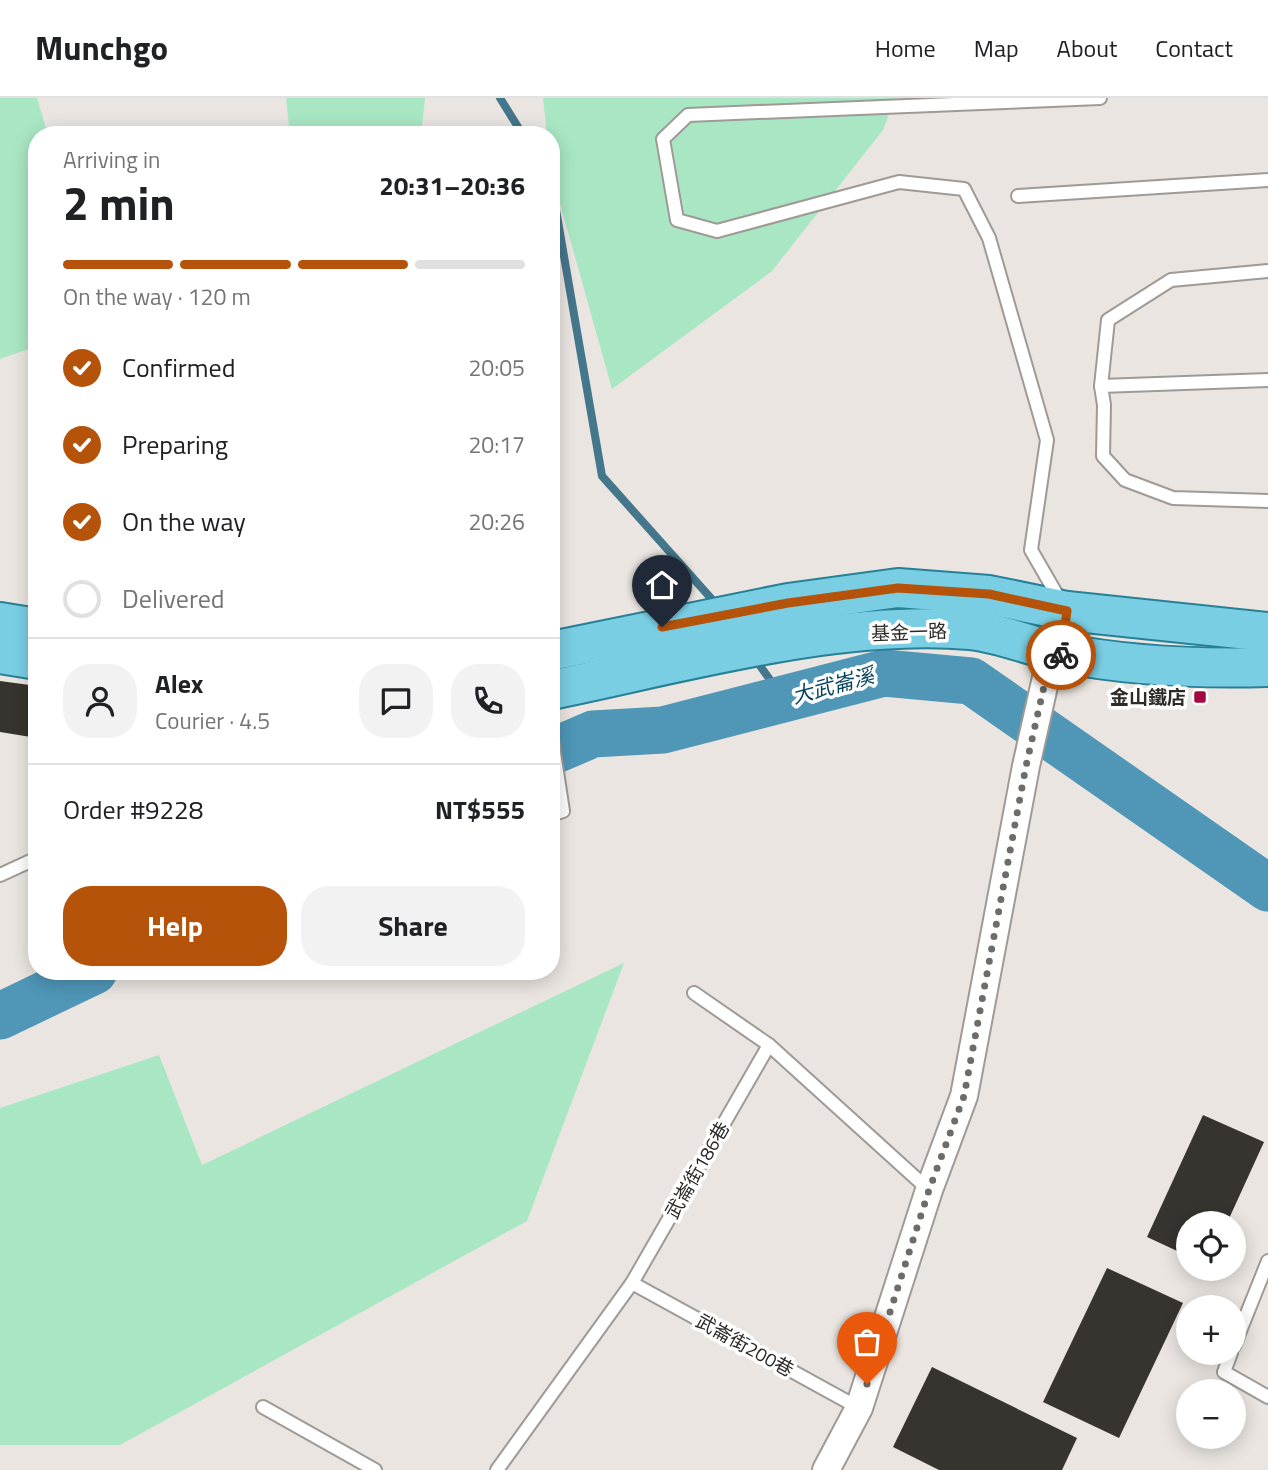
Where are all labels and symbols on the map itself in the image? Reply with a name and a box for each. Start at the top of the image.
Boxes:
pin [632,555,692,627]
street label: 基金一路 [870,616,947,647]
courier [1026,620,1096,690]
water label: 大武崙溪 [788,658,880,711]
place label: 金山鐵店 [1110,682,1186,711]
marker: 金山鐵店 [1192,689,1208,705]
street label: 武崙街186巷 [657,1116,736,1224]
street label: 武崙街200巷 [691,1306,799,1383]
pin [837,1312,897,1384]

